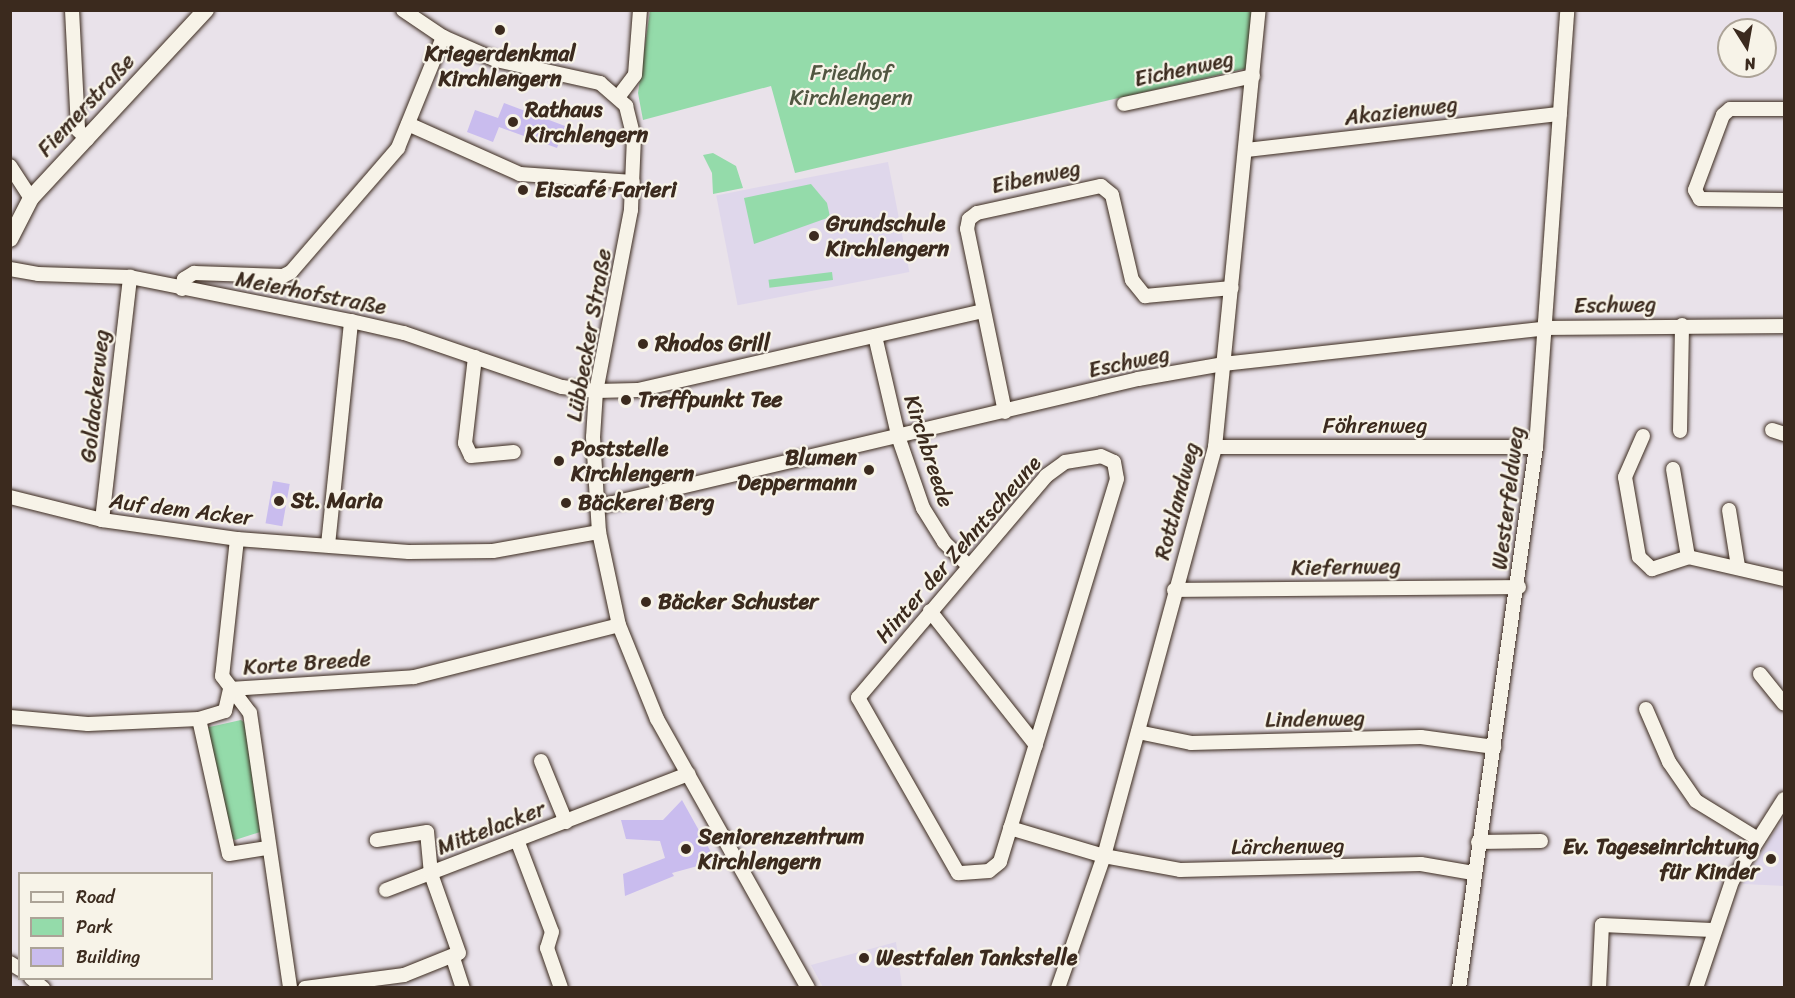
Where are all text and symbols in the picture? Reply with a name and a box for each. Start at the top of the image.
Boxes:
north arrow [1717,18,1777,78]
marker: Kriegerdenkmal Kirchlengern [493,23,507,37]
place label: Kriegerdenkmal Kirchlengern [424,40,576,92]
street label: Eichenweg [1132,46,1236,92]
street label: Fiemerstraße [32,48,140,162]
text: N [1742,49,1758,79]
park label: Friedhof Kirchlengern [789,59,913,110]
street label: Akazienweg [1343,91,1459,131]
place label: Rathaus Kirchlengern [525,96,648,148]
marker: Rathaus Kirchlengern [506,115,520,129]
street label: Eibenweg [989,155,1083,199]
place label: Eiscafé Farieri [535,177,676,203]
marker: Eiscafé Farieri [516,183,530,197]
place label: Grundschule Kirchlengern [826,210,949,262]
marker: Grundschule Kirchlengern [807,229,821,243]
street label: Lübbecker Straße [561,246,617,424]
street label: Meierhofstraße [233,265,389,321]
street label: Eschweg [1574,291,1656,319]
street label: Goldackerweg [75,328,115,464]
place label: Rhodos Grill [655,331,770,357]
marker: Rhodos Grill [636,337,650,351]
street label: Eschweg [1086,341,1172,383]
place label: Treffpunkt Tee [638,387,783,413]
street label: Kirchbreede [898,391,960,511]
marker: Treffpunkt Tee [619,393,633,407]
street label: Föhrenweg [1323,413,1427,439]
street label: Westerfeldweg [1486,425,1530,571]
place label: Poststelle Kirchlengern [571,435,694,487]
street label: Rottlandweg [1149,439,1205,563]
place label: Blumen Deppermann [737,444,857,496]
street label: Hinter der Zehntscheune [869,450,1047,648]
marker: Poststelle Kirchlengern [552,454,566,468]
marker: Blumen Deppermann [862,463,876,477]
street label: Auf dem Acker [108,487,254,531]
place label: St. Maria [291,488,382,514]
place label: Bäckerei Berg [578,490,714,516]
marker: St. Maria [272,494,286,508]
marker: Bäckerei Berg [559,496,573,510]
street label: Kiefernweg [1291,553,1401,581]
place label: Bäcker Schuster [658,589,819,615]
marker: Bäcker Schuster [639,595,653,609]
street label: Korte Breede [242,645,372,681]
street label: Lindenweg [1265,705,1365,733]
street label: Mittelacker [433,795,549,861]
place label: Seniorenzentrum Kirchlengern [698,823,864,874]
street label: Lärchenweg [1231,832,1345,860]
place label: Ev. Tageseinrichtung für Kinder [1562,833,1759,884]
marker: Seniorenzentrum Kirchlengern [679,842,693,856]
marker: Ev. Tageseinrichtung für Kinder [1764,852,1778,866]
legend [18,872,213,980]
text: Road [76,881,115,913]
text: Park [76,911,113,943]
text: Building [76,941,140,973]
place label: Westfalen Tankstelle [876,945,1077,971]
marker: Westfalen Tankstelle [857,951,871,965]

